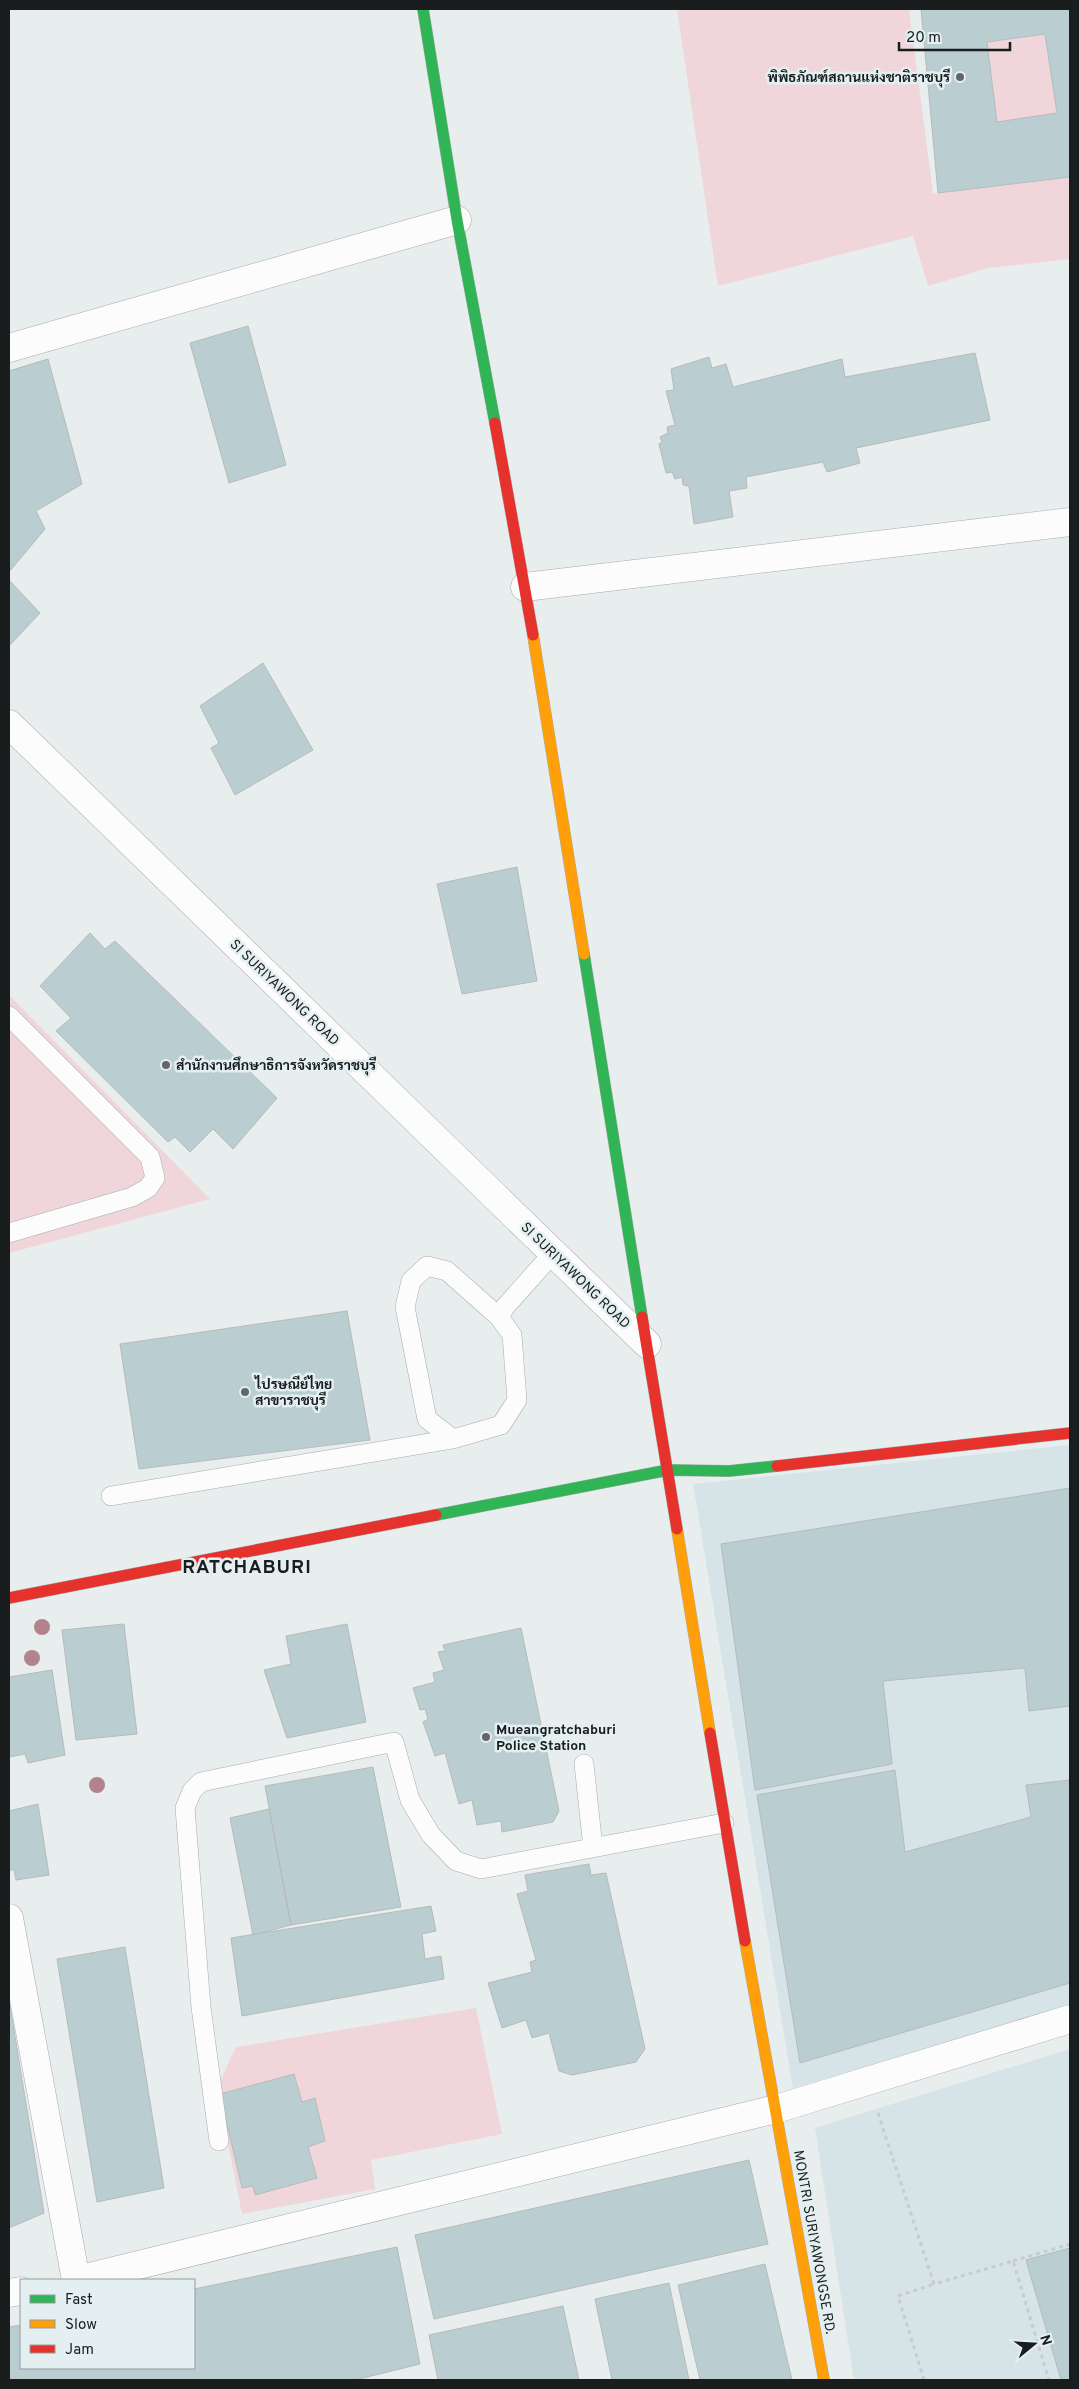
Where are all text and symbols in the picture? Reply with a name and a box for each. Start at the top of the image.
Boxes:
scale bar [899,20,1010,52]
text: 20 m [906,29,941,48]
place label: พิพิธภัณฑ์สถานแห่งชาติราชบุรี [768,68,951,88]
marker: พิพิธภัณฑ์สถานแห่งชาติราชบุรี [954,71,966,83]
street label: SI SURIYAWONG ROAD [226,936,342,1050]
place label: สำนักงานศึกษาธิการจังหวัดราชบุรี [176,1056,377,1076]
marker: สำนักงานศึกษาธิการจังหวัดราชบุรี [160,1059,172,1071]
street label: SI SURIYAWONG ROAD [517,1219,633,1333]
place label: ไปรษณีย์ไทย สาขาราชบุรี [254,1375,332,1411]
marker: ไปรษณีย์ไทย สาขาราชบุรี [239,1386,251,1398]
district label: RATCHABURI [182,1556,312,1580]
place label: Mueangratchaburi Police Station [496,1722,616,1755]
marker: Mueangratchaburi Police Station [480,1731,492,1743]
street label: MONTRI SURIYAWONGSE RD. [789,2149,838,2335]
legend [20,2279,195,2369]
text: Fast [65,2291,93,2310]
text: Slow [65,2316,97,2335]
north arrow [1009,2319,1059,2369]
text: N [1035,2333,1055,2348]
text: Jam [65,2341,94,2360]

